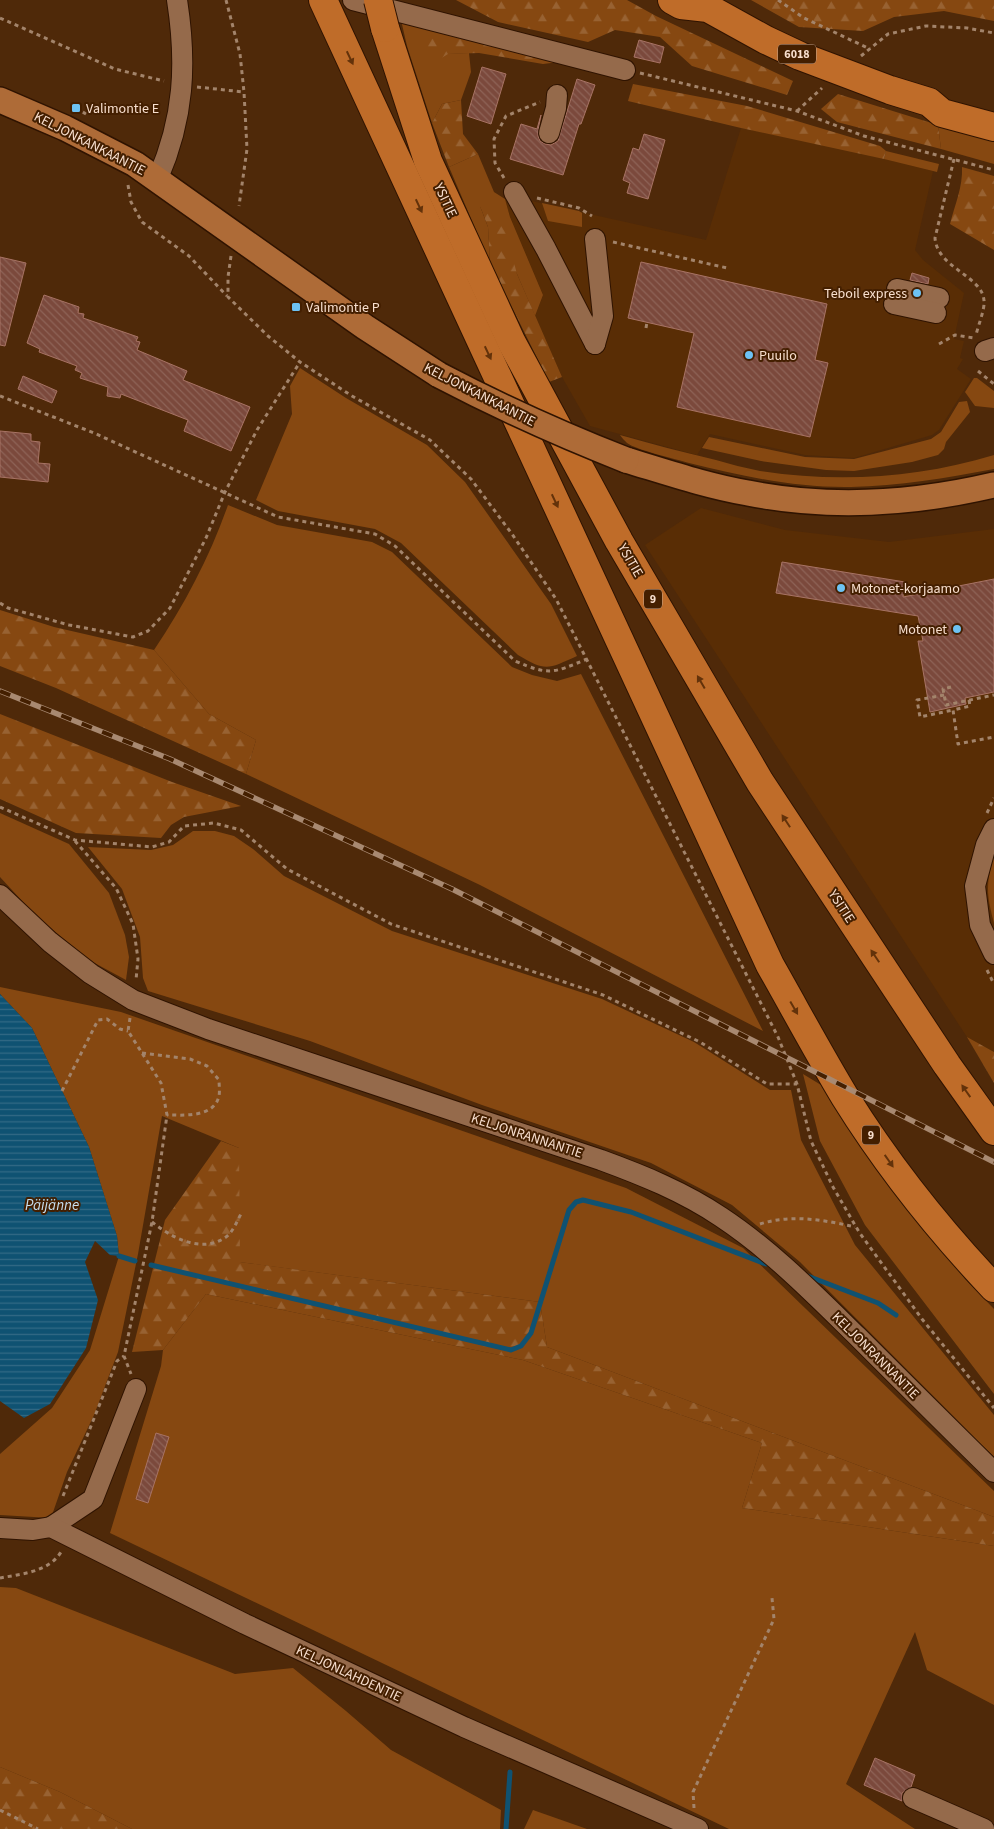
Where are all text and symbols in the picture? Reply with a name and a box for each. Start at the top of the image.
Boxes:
road number: 6018 [778,44,816,64]
one-way arrow [347,51,355,65]
place label: Valimontie E [86,99,159,119]
marker: Valimontie E [70,102,82,114]
street label: KELJONKANKAANTIE [30,107,149,181]
street label: YSITIE [428,179,462,221]
one-way arrow [415,198,424,213]
place label: Teboil express [824,284,907,304]
marker: Teboil express [911,287,923,299]
place label: Valimontie P [306,298,380,318]
marker: Valimontie P [290,301,302,313]
one-way arrow [484,346,492,360]
place label: Puuilo [759,346,797,366]
marker: Puuilo [743,349,755,361]
street label: KELJONKANKAANTIE [420,358,539,432]
one-way arrow [552,494,560,508]
street label: YSITIE [612,539,648,581]
place label: Motonet-korjaamo [851,579,960,599]
marker: Motonet-korjaamo [835,582,847,594]
road number: 9 [644,590,662,608]
place label: Motonet [898,620,947,640]
marker: Motonet [951,623,963,635]
one-way arrow [697,675,706,688]
one-way arrow [781,814,790,827]
street label: YSITIE [822,885,859,927]
one-way arrow [870,950,880,963]
one-way arrow [790,1001,799,1014]
one-way arrow [961,1084,971,1098]
street label: KELJONRANNANTIE [468,1108,585,1163]
road number: 9 [862,1126,880,1144]
one-way arrow [884,1154,894,1168]
water label: Päijänne [25,1195,79,1216]
street label: KELJONRANNANTIE [827,1308,923,1404]
street label: KELJONLAHDENTIE [292,1641,405,1707]

